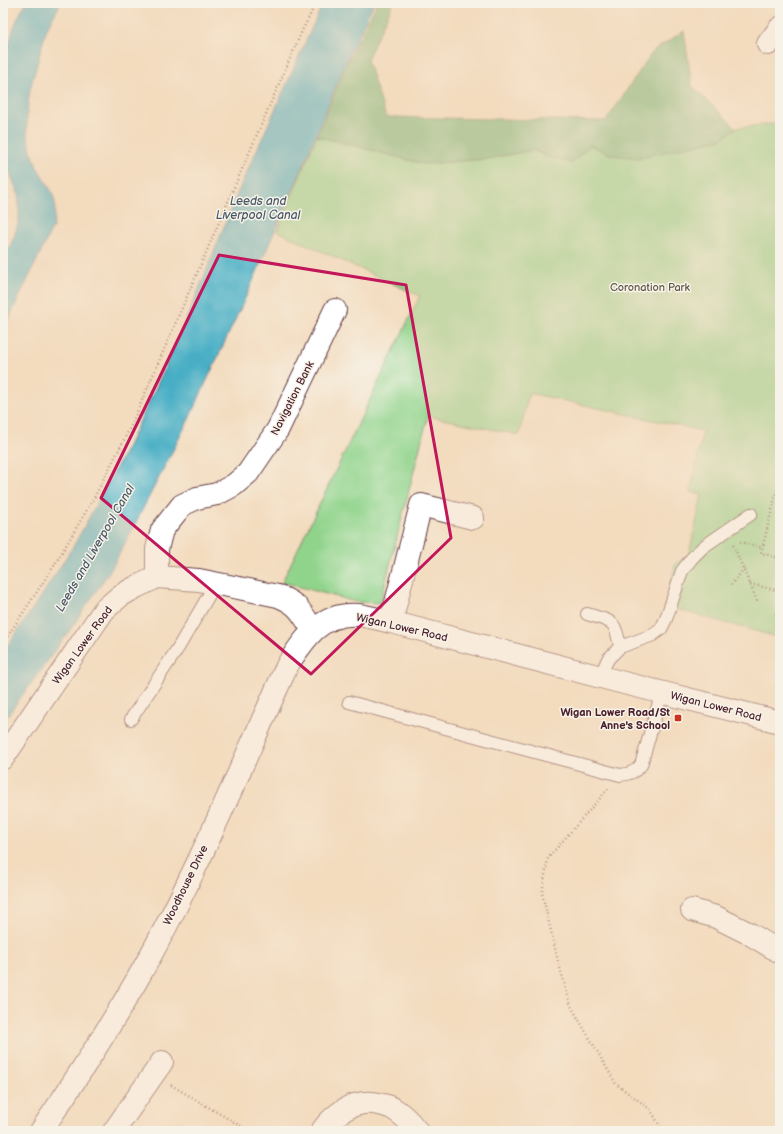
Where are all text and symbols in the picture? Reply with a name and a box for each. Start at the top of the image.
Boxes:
water label: Leeds and Liverpool Canal [216,194,301,223]
park label: Coronation Park [610,281,691,294]
street label: Navigation Bank [268,358,317,438]
water label: Leeds and Liverpool Canal [53,481,139,615]
street label: Wigan Lower Road [50,604,115,687]
street label: Wigan Lower Road [355,611,449,644]
street label: Wigan Lower Road [669,689,763,724]
place label: Wigan Lower Road/St Anne's School [561,706,670,732]
marker: Wigan Lower Road/St Anne's School [673,713,683,723]
street label: Woodhouse Drive [160,843,211,927]

